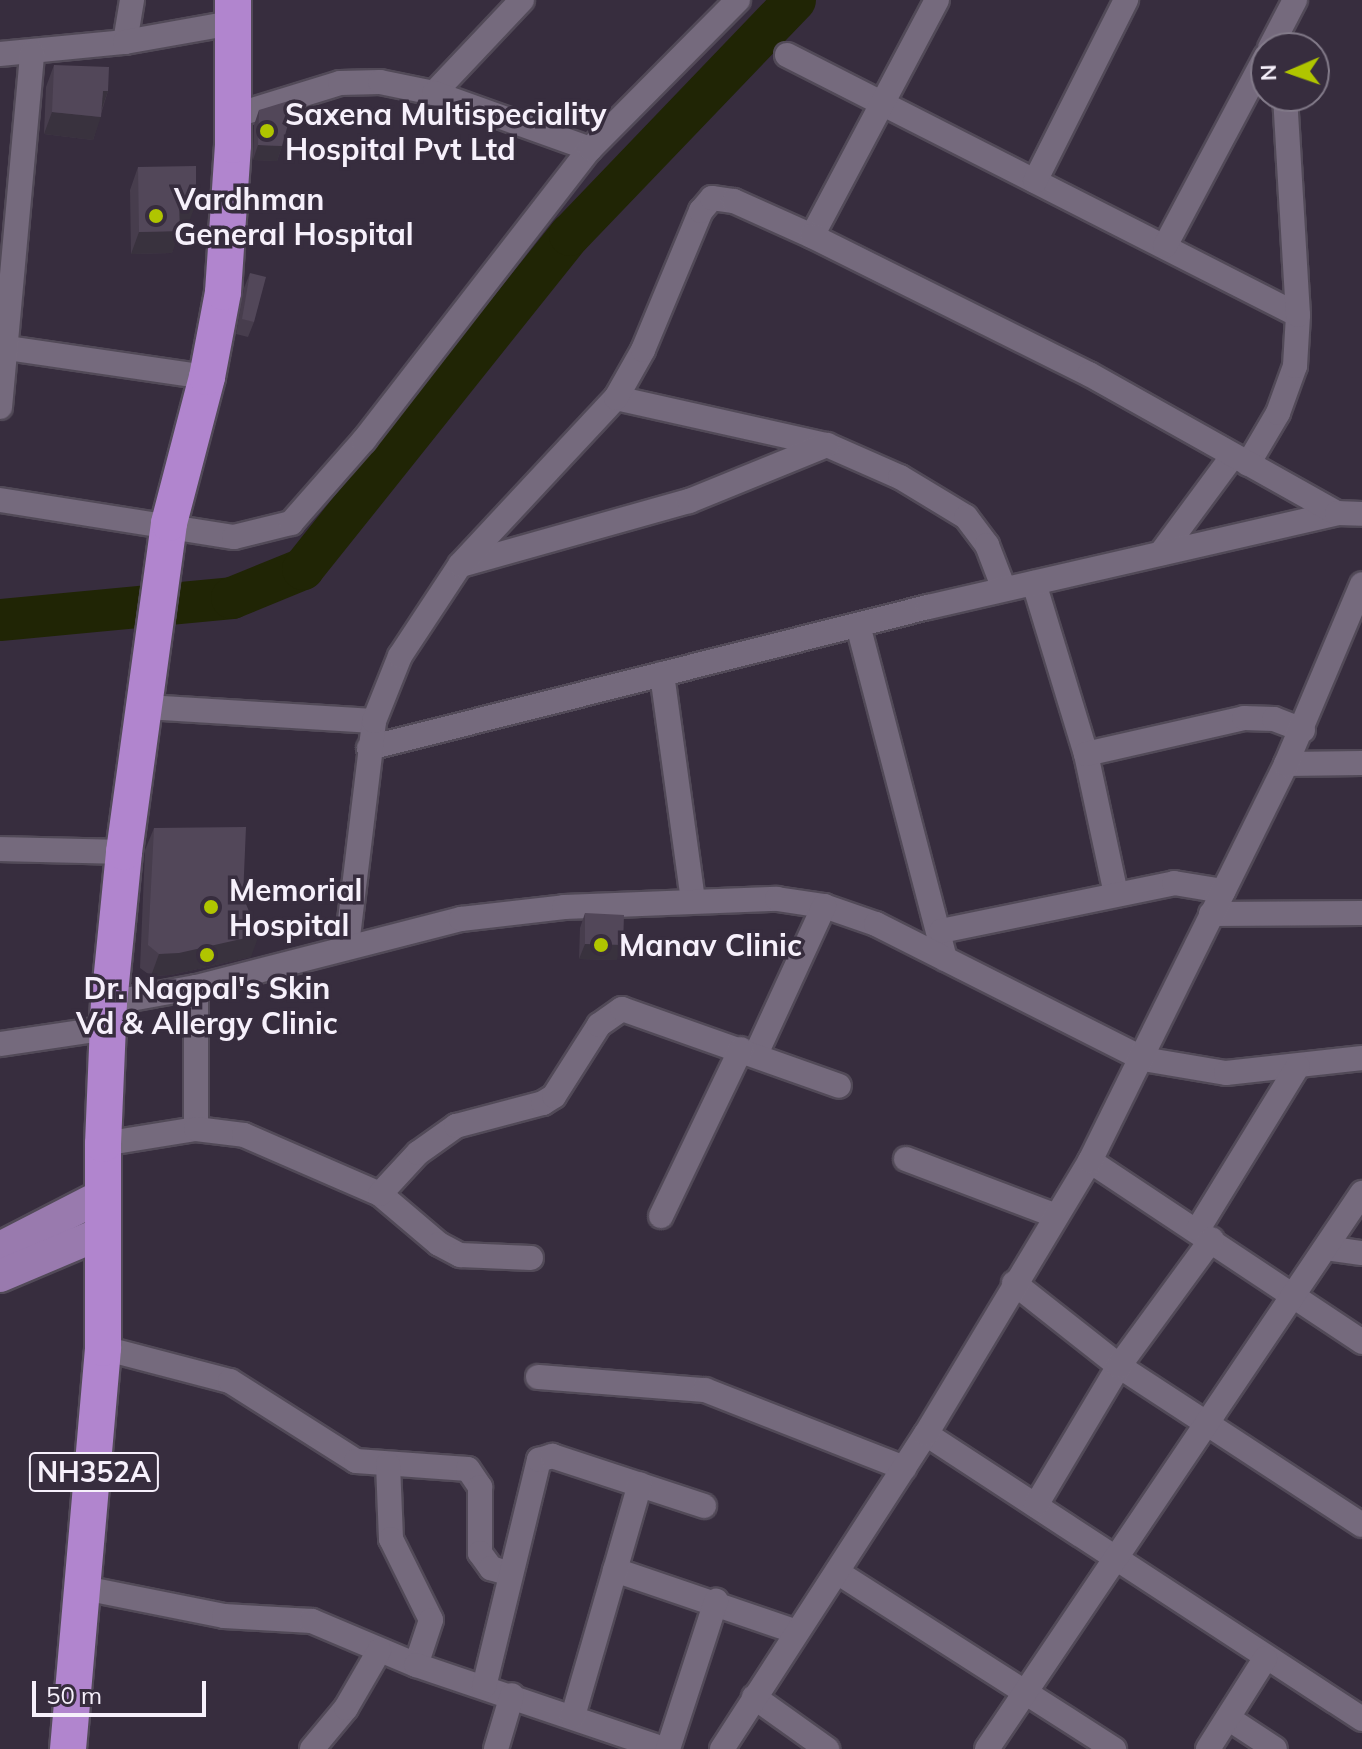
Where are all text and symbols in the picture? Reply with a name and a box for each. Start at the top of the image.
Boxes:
north arrow [1250,32,1330,112]
text: N [1254,64,1282,82]
place label: Saxena Multispeciality Hospital Pvt Ltd [285,96,607,166]
marker: Saxena Multispeciality Hospital Pvt Ltd [256,120,278,142]
place label: Vardhman General Hospital [174,181,414,252]
marker: Vardhman General Hospital [145,205,167,227]
place label: Memorial Hospital [229,872,362,942]
marker: Memorial Hospital [200,896,222,918]
place label: Manav Clinic [619,927,802,963]
marker: Manav Clinic [590,934,612,956]
marker: Dr. Nagpal's Skin Vd & Allergy Clinic [196,944,218,966]
place label: Dr. Nagpal's Skin Vd & Allergy Clinic [76,970,338,1040]
road number: NH352A [28,1448,160,1496]
scale bar [36,1665,210,1715]
text: 50 m [46,1680,102,1710]

